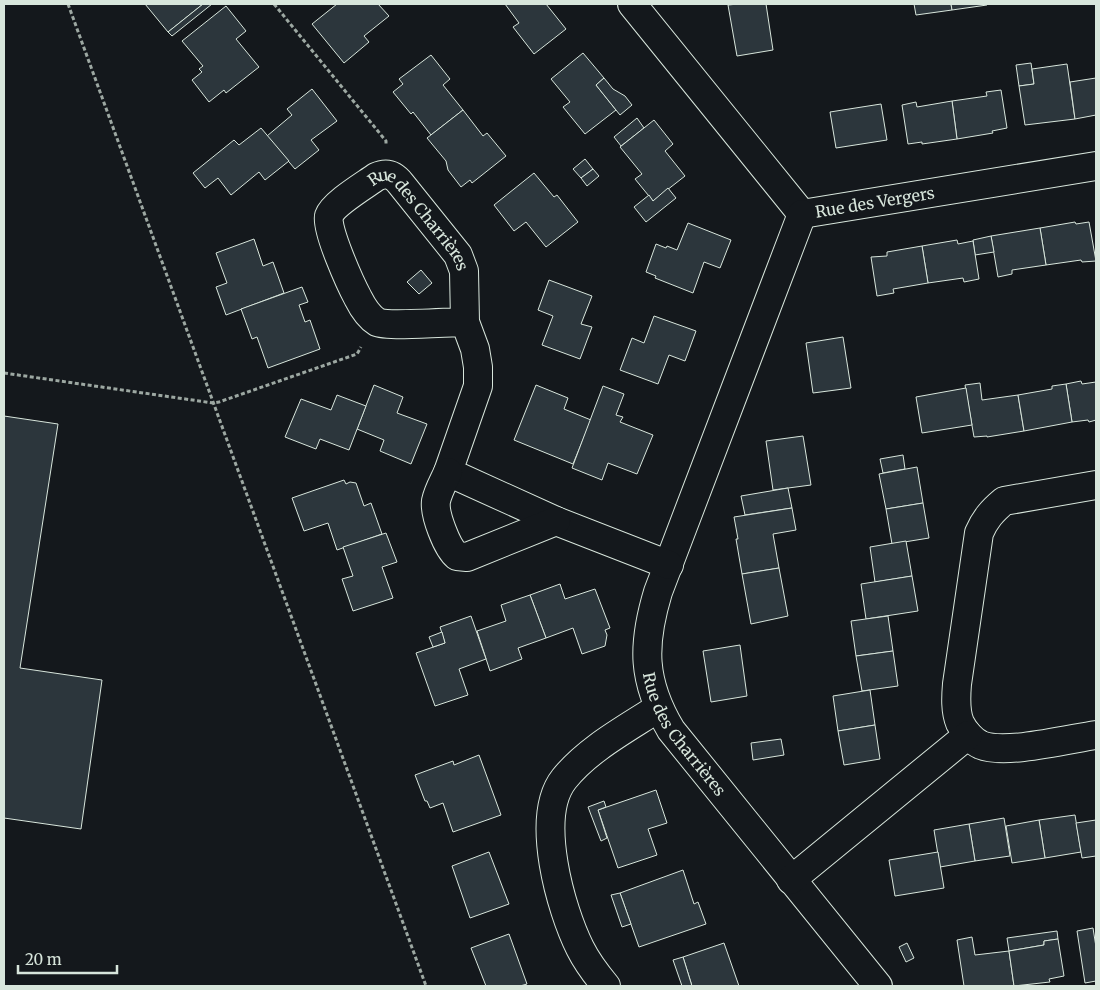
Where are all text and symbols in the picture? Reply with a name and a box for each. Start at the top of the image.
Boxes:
street label: Rue des Charrières [364,164,473,273]
street label: Rue des Vergers [814,182,936,222]
street label: Rue des Charrières [639,670,730,800]
scale bar [18,942,116,974]
text: 20 m [25,950,62,969]

